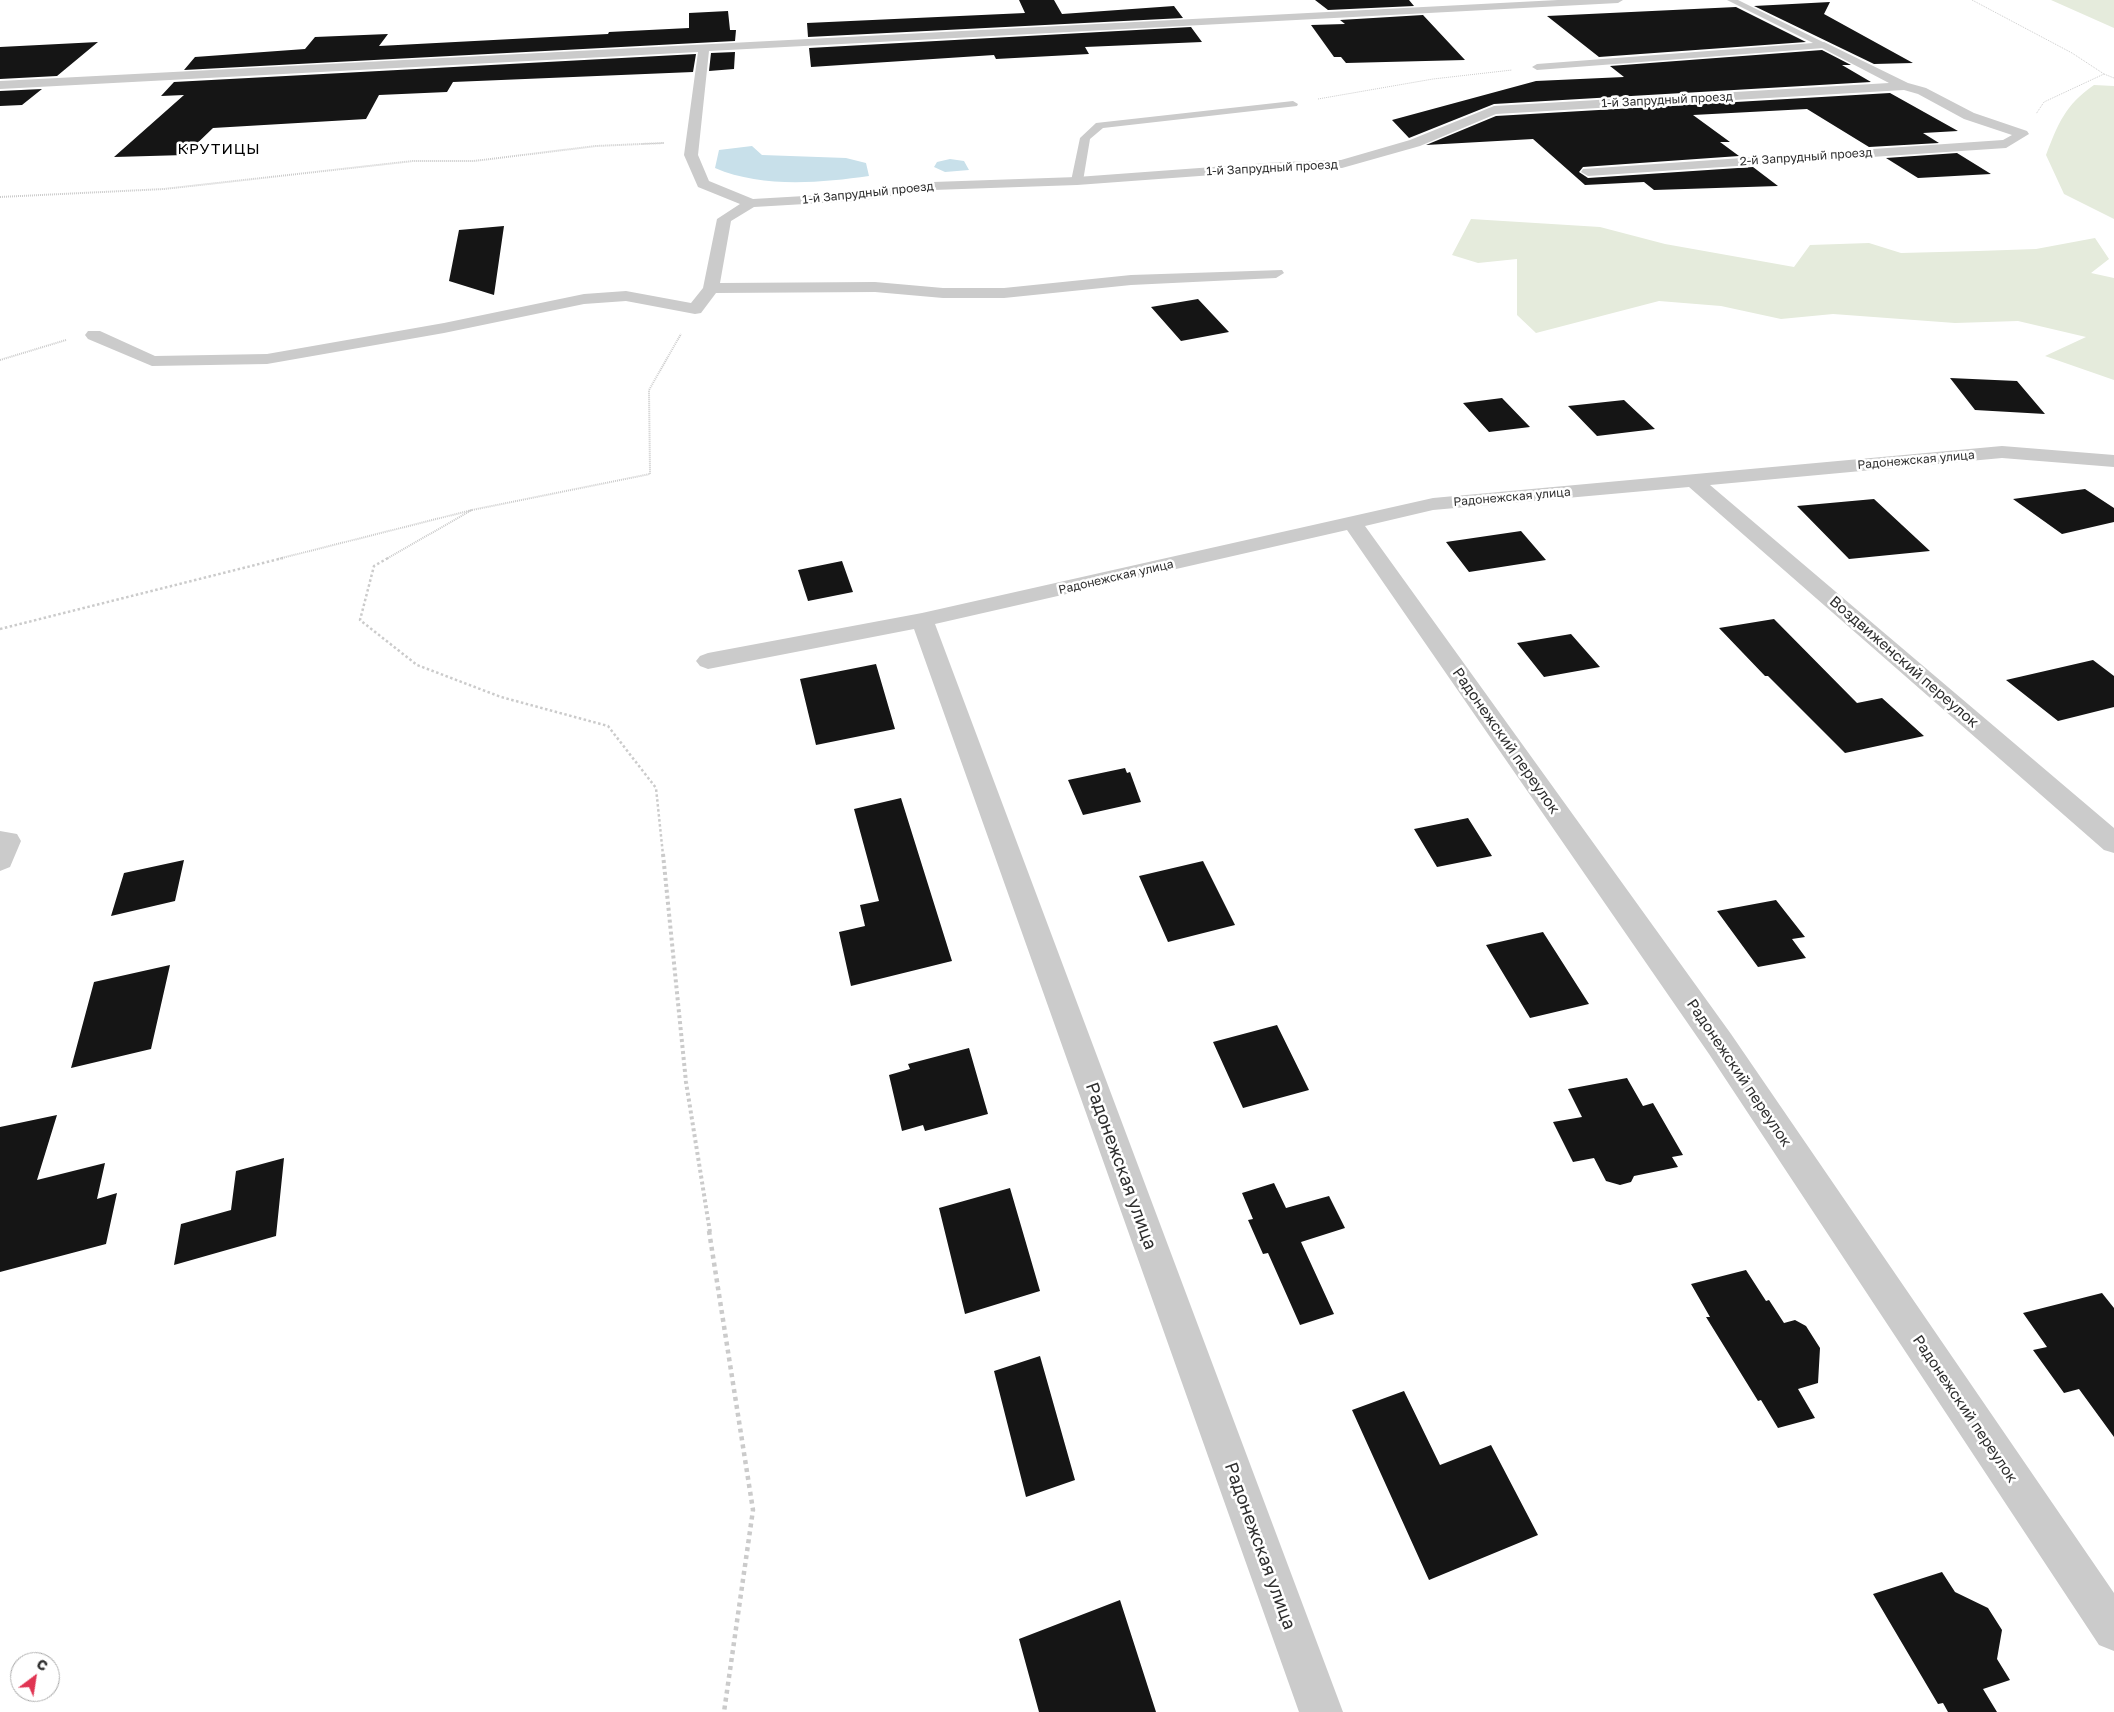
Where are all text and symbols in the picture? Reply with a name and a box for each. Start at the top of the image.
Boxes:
street label: 1-й Запрудный проезд [1601,89,1733,111]
district label: КРУТИЦЫ [177,140,261,158]
street label: 2-й Запрудный проезд [1739,145,1873,169]
street label: 1-й Запрудный проезд [1206,157,1338,179]
street label: 1-й Запрудный проезд [802,179,934,207]
street label: Радонежская улица [1857,448,1975,472]
street label: Радонежская улица [1453,485,1571,509]
street label: Радонежская улица [1057,557,1175,597]
street label: Воздвиженский переулок [1826,592,1982,732]
street label: Радонежский переулок [1449,664,1563,818]
street label: Радонежский переулок [1683,996,1795,1150]
street label: Радонежская улица [1081,1079,1161,1253]
street label: Радонежский переулок [1909,1332,2021,1486]
street label: Радонежская улица [1220,1459,1300,1633]
north arrow [10,1652,60,1702]
text: С [34,1655,51,1674]

